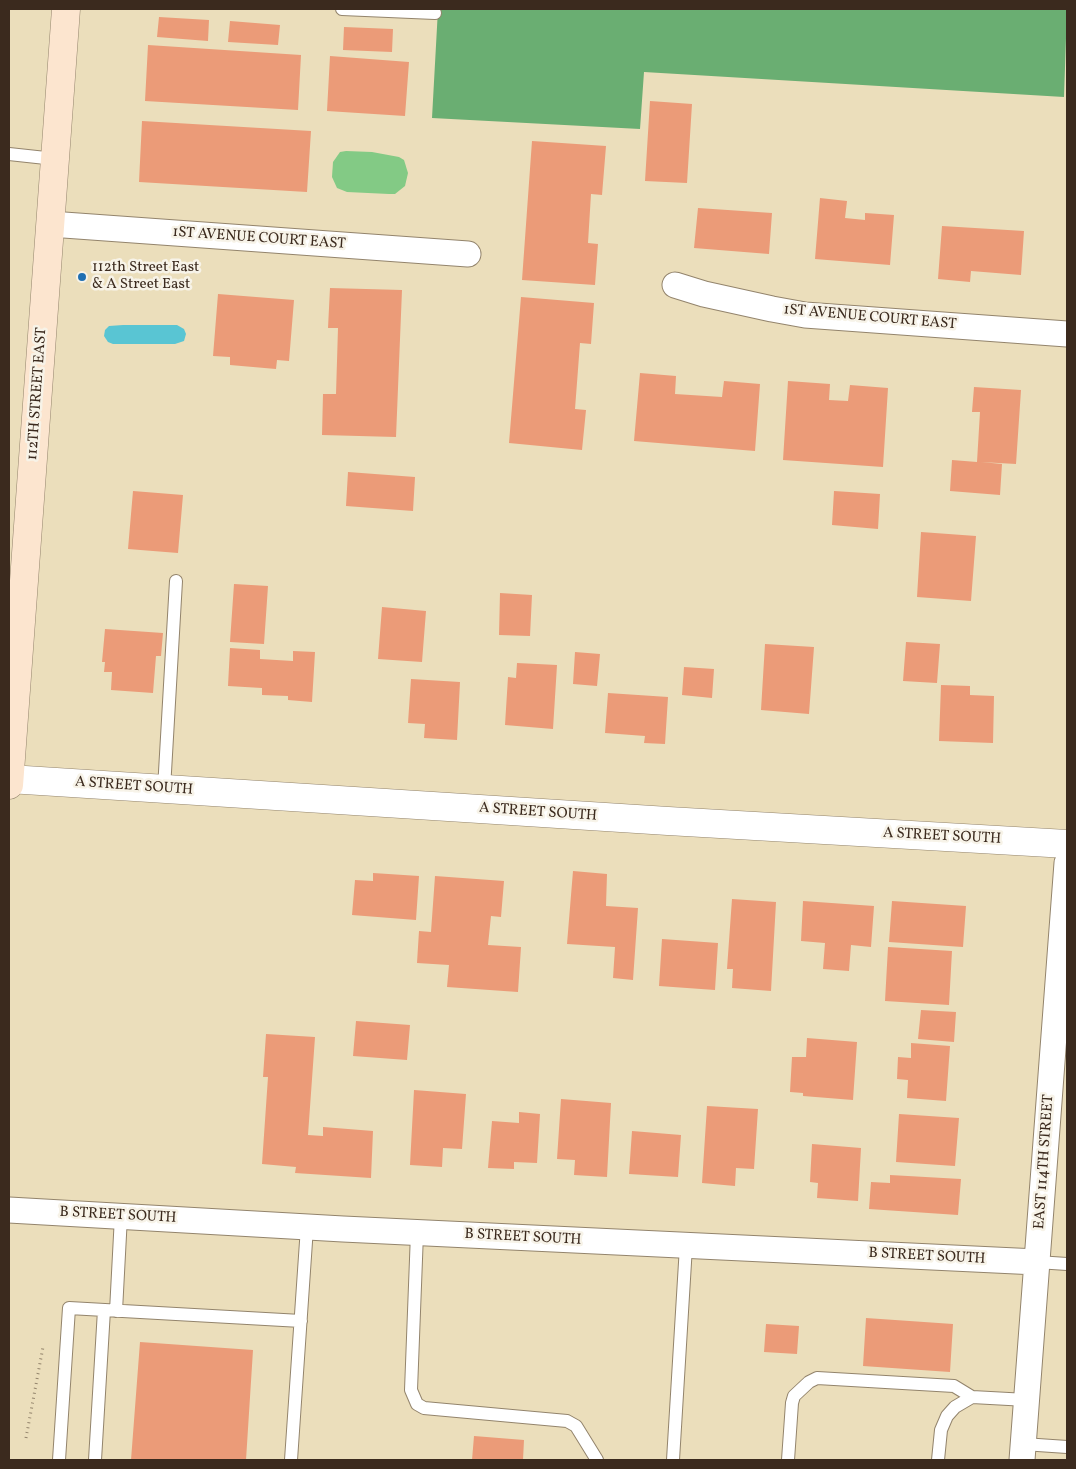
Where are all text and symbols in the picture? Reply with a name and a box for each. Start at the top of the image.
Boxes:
street label: 1ST AVENUE COURT EAST [172,224,346,254]
place label: 112th Street East & A Street East [92,259,199,294]
marker: 112th Street East & A Street East [76,271,88,283]
street label: 1ST AVENUE COURT EAST [783,301,957,335]
street label: 112TH STREET EAST [24,327,52,461]
street label: A STREET SOUTH [74,774,194,800]
street label: A STREET SOUTH [478,800,598,826]
street label: A STREET SOUTH [882,825,1002,849]
street label: EAST 114TH STREET [1031,1094,1059,1230]
street label: B STREET SOUTH [59,1204,177,1228]
street label: B STREET SOUTH [464,1226,582,1250]
street label: B STREET SOUTH [868,1245,986,1269]

